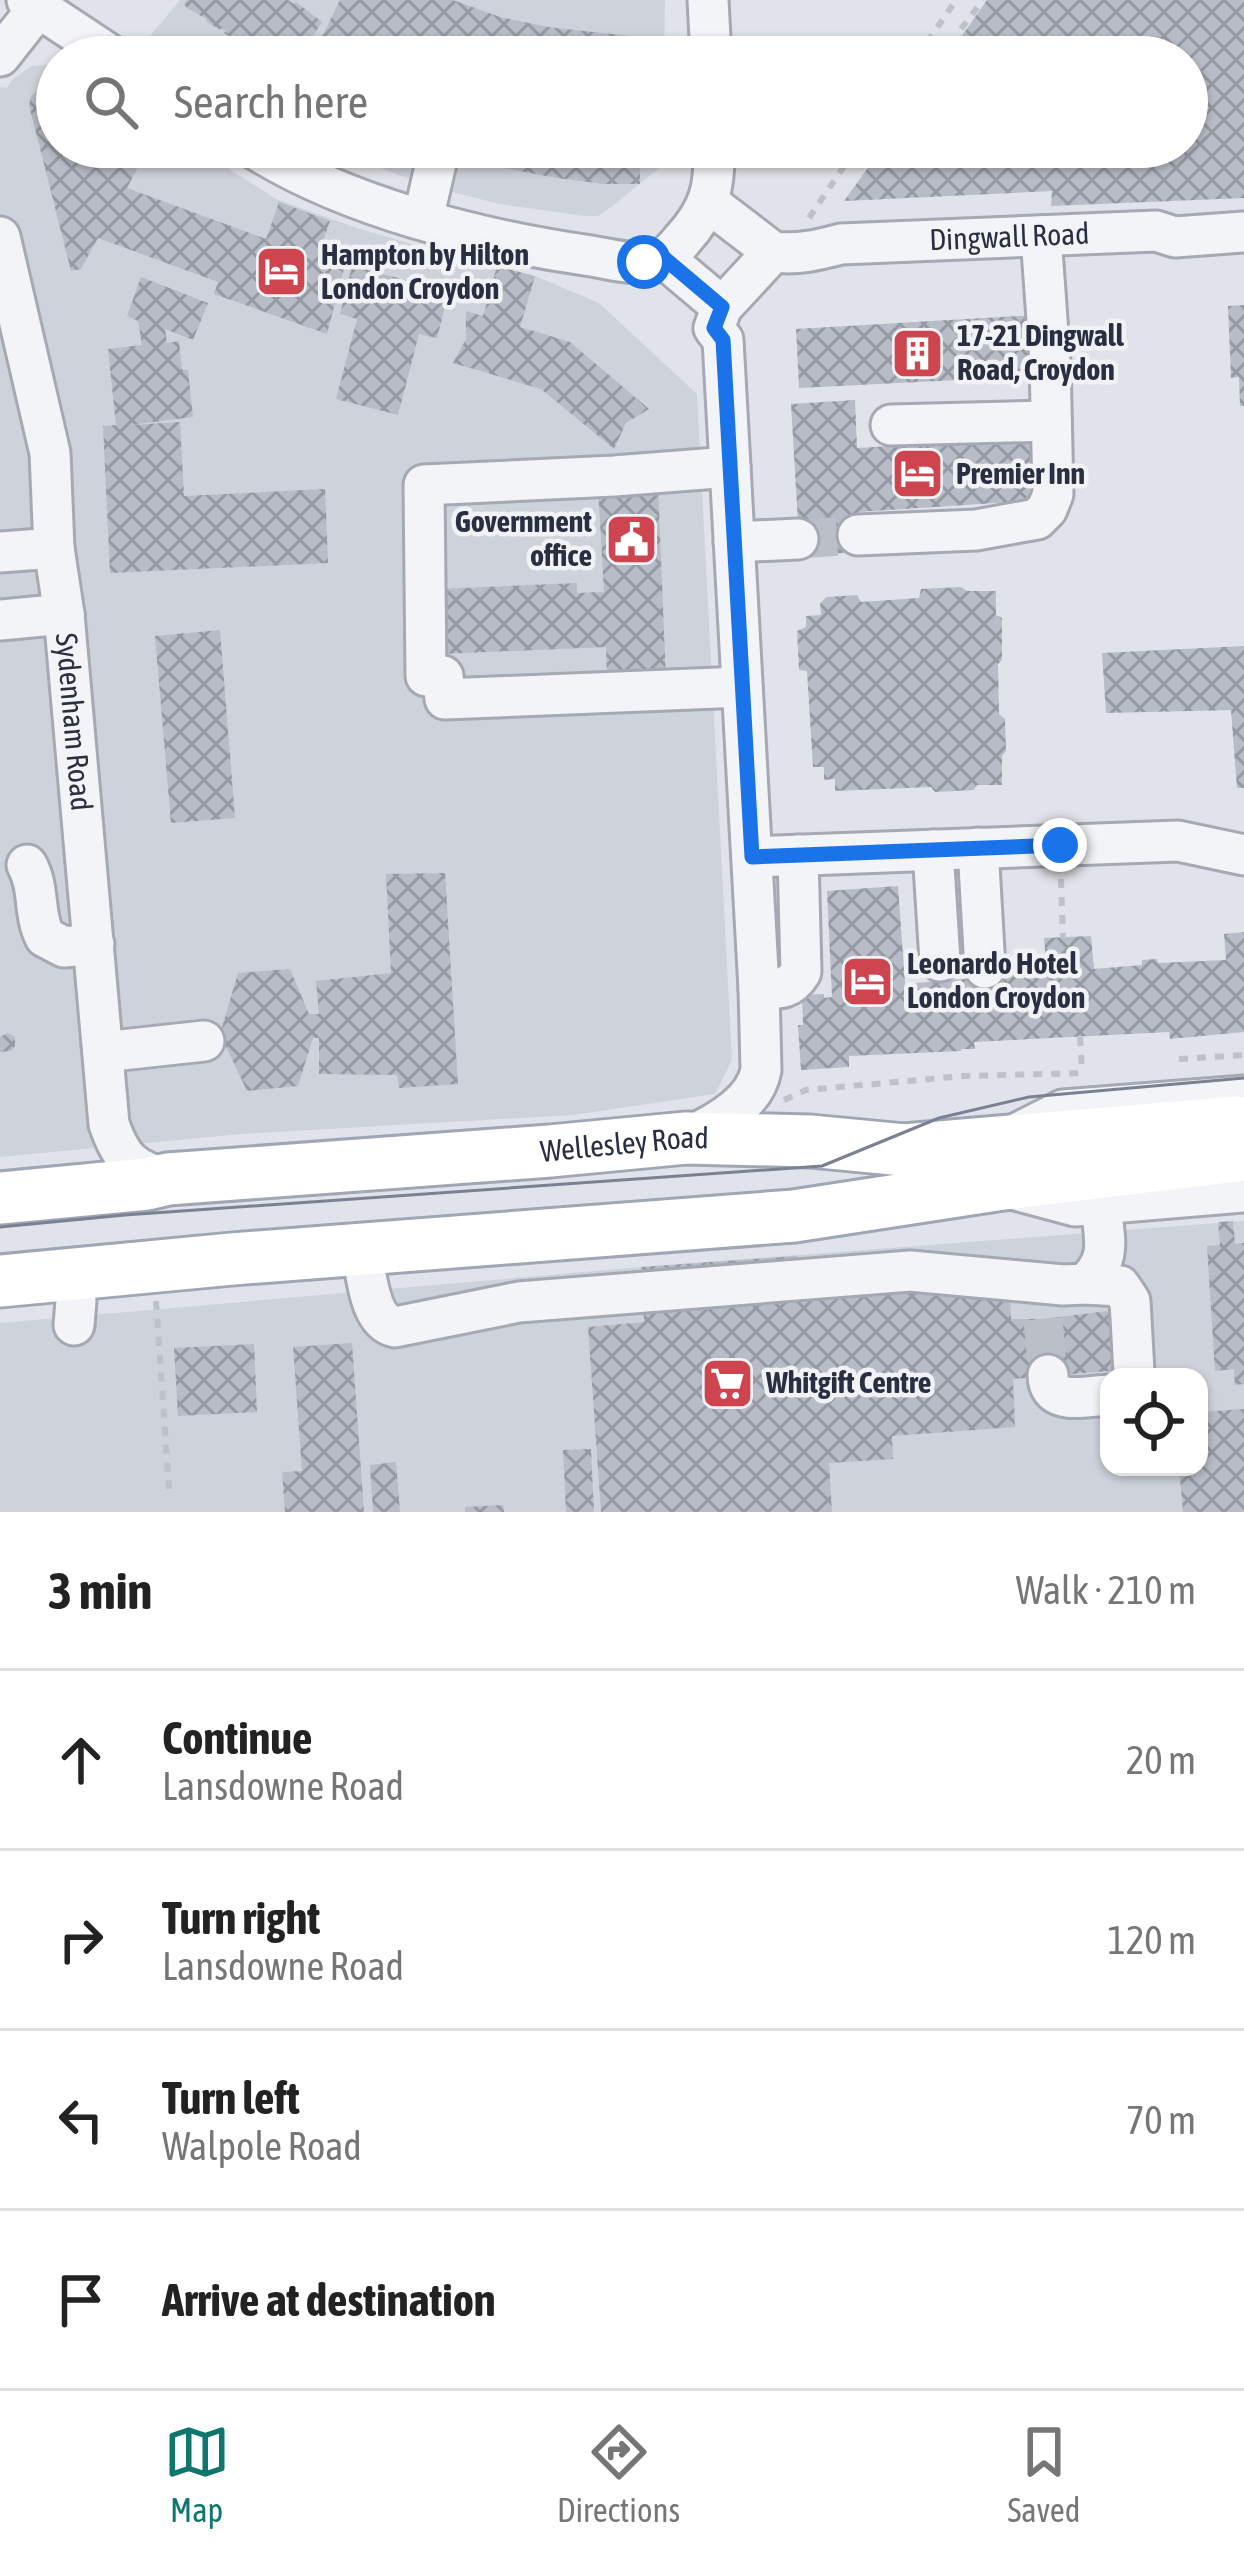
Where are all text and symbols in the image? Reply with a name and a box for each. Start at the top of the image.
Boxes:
search box [36,36,1208,168]
icon: search [78,69,144,135]
text: Search here [174,76,368,128]
street label: Dingwall Road [929,216,1090,256]
route start [617,235,671,289]
place label: Hampton by Hilton London Croydon [321,237,529,305]
hotel icon: Hampton by Hilton London Croydon [254,244,310,300]
place label: 17-21 Dingwall Road, Croydon [957,318,1125,386]
building icon: 17-21 Dingwall Road, Croydon [890,325,946,381]
hotel icon: Premier Inn [889,446,945,502]
place label: Premier Inn [956,456,1085,490]
place label: Government office [455,504,592,572]
public building icon: Government office [603,511,659,567]
street label: Sydenham Road [50,632,99,812]
route end [1033,818,1087,872]
place label: Leonardo Hotel London Croydon [907,946,1085,1014]
hotel icon: Leonardo Hotel London Croydon [840,953,896,1009]
street label: Wellesley Road [539,1120,709,1168]
supermarket icon: Whitgift Centre [699,1355,755,1411]
place label: Whitgift Centre [765,1365,931,1399]
map controls [1100,1368,1208,1476]
button: locate [1100,1368,1208,1476]
text: 3 min [48,1561,152,1620]
text: Walk · 210 m [1016,1568,1196,1612]
text: Continue [162,1712,313,1764]
icon: ahead [48,1727,114,1793]
text: 20 m [1126,1738,1196,1782]
text: Lansdowne Road [162,1764,404,1808]
text: Turn right [162,1892,320,1944]
icon: right [48,1907,114,1973]
text: 120 m [1108,1918,1196,1962]
text: Lansdowne Road [162,1944,404,1988]
text: Turn left [162,2072,300,2124]
icon: left [48,2087,114,2153]
text: 70 m [1126,2098,1196,2142]
text: Walpole Road [162,2124,362,2168]
icon: arrive [48,2267,114,2333]
text: Arrive at destination [162,2274,496,2326]
tab: Map [164,2419,230,2529]
tab: Directions [557,2419,680,2529]
tab: Saved [1007,2419,1080,2529]

